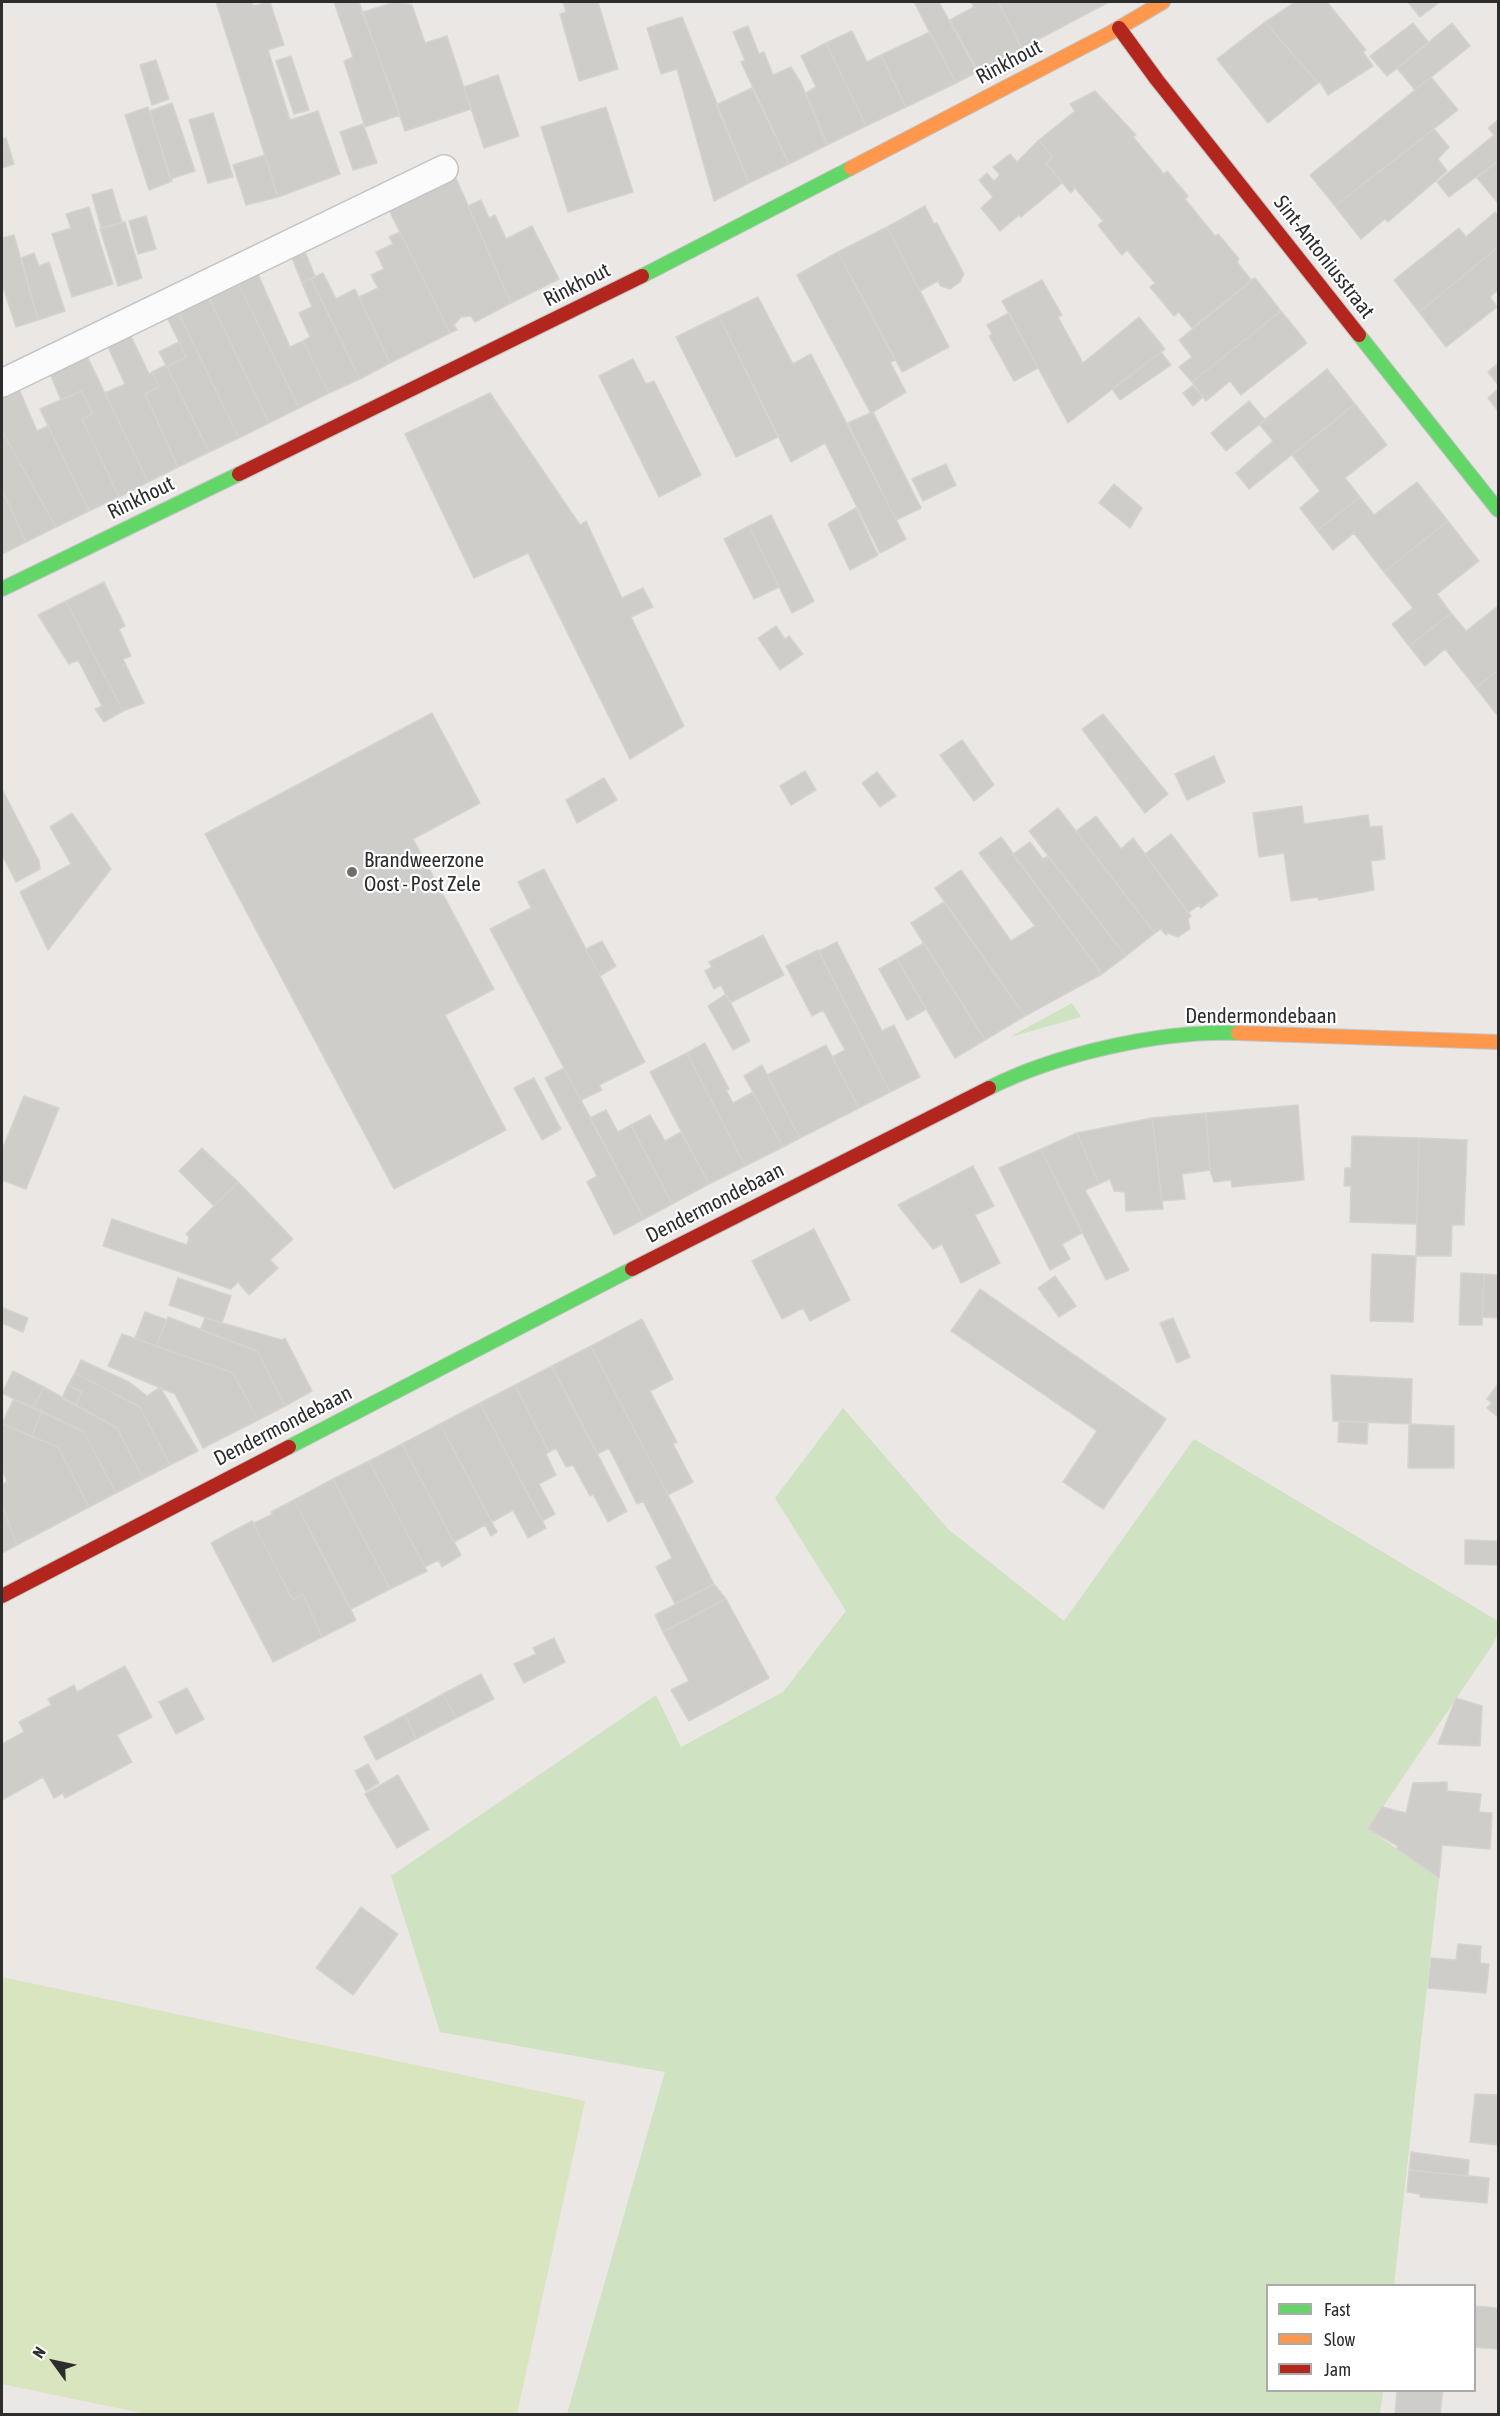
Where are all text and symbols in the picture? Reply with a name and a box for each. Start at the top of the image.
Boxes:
street label: Rinkhout [972,34,1046,90]
street label: Sint-Antoniusstraat [1268,191,1380,323]
street label: Rinkhout [540,258,614,312]
street label: Rinkhout [104,471,178,525]
place label: Brandweerzone Oost - Post Zele [364,847,484,897]
marker: Brandweerzone Oost - Post Zele [345,865,359,879]
street label: Dendermondebaan [1185,1003,1337,1029]
street label: Dendermondebaan [642,1157,788,1249]
street label: Dendermondebaan [210,1380,356,1472]
legend [1266,2284,1476,2392]
text: Fast [1324,2299,1351,2320]
text: Slow [1324,2329,1355,2350]
north arrow [24,2332,84,2392]
text: N [29,2343,49,2361]
text: Jam [1324,2359,1351,2380]

